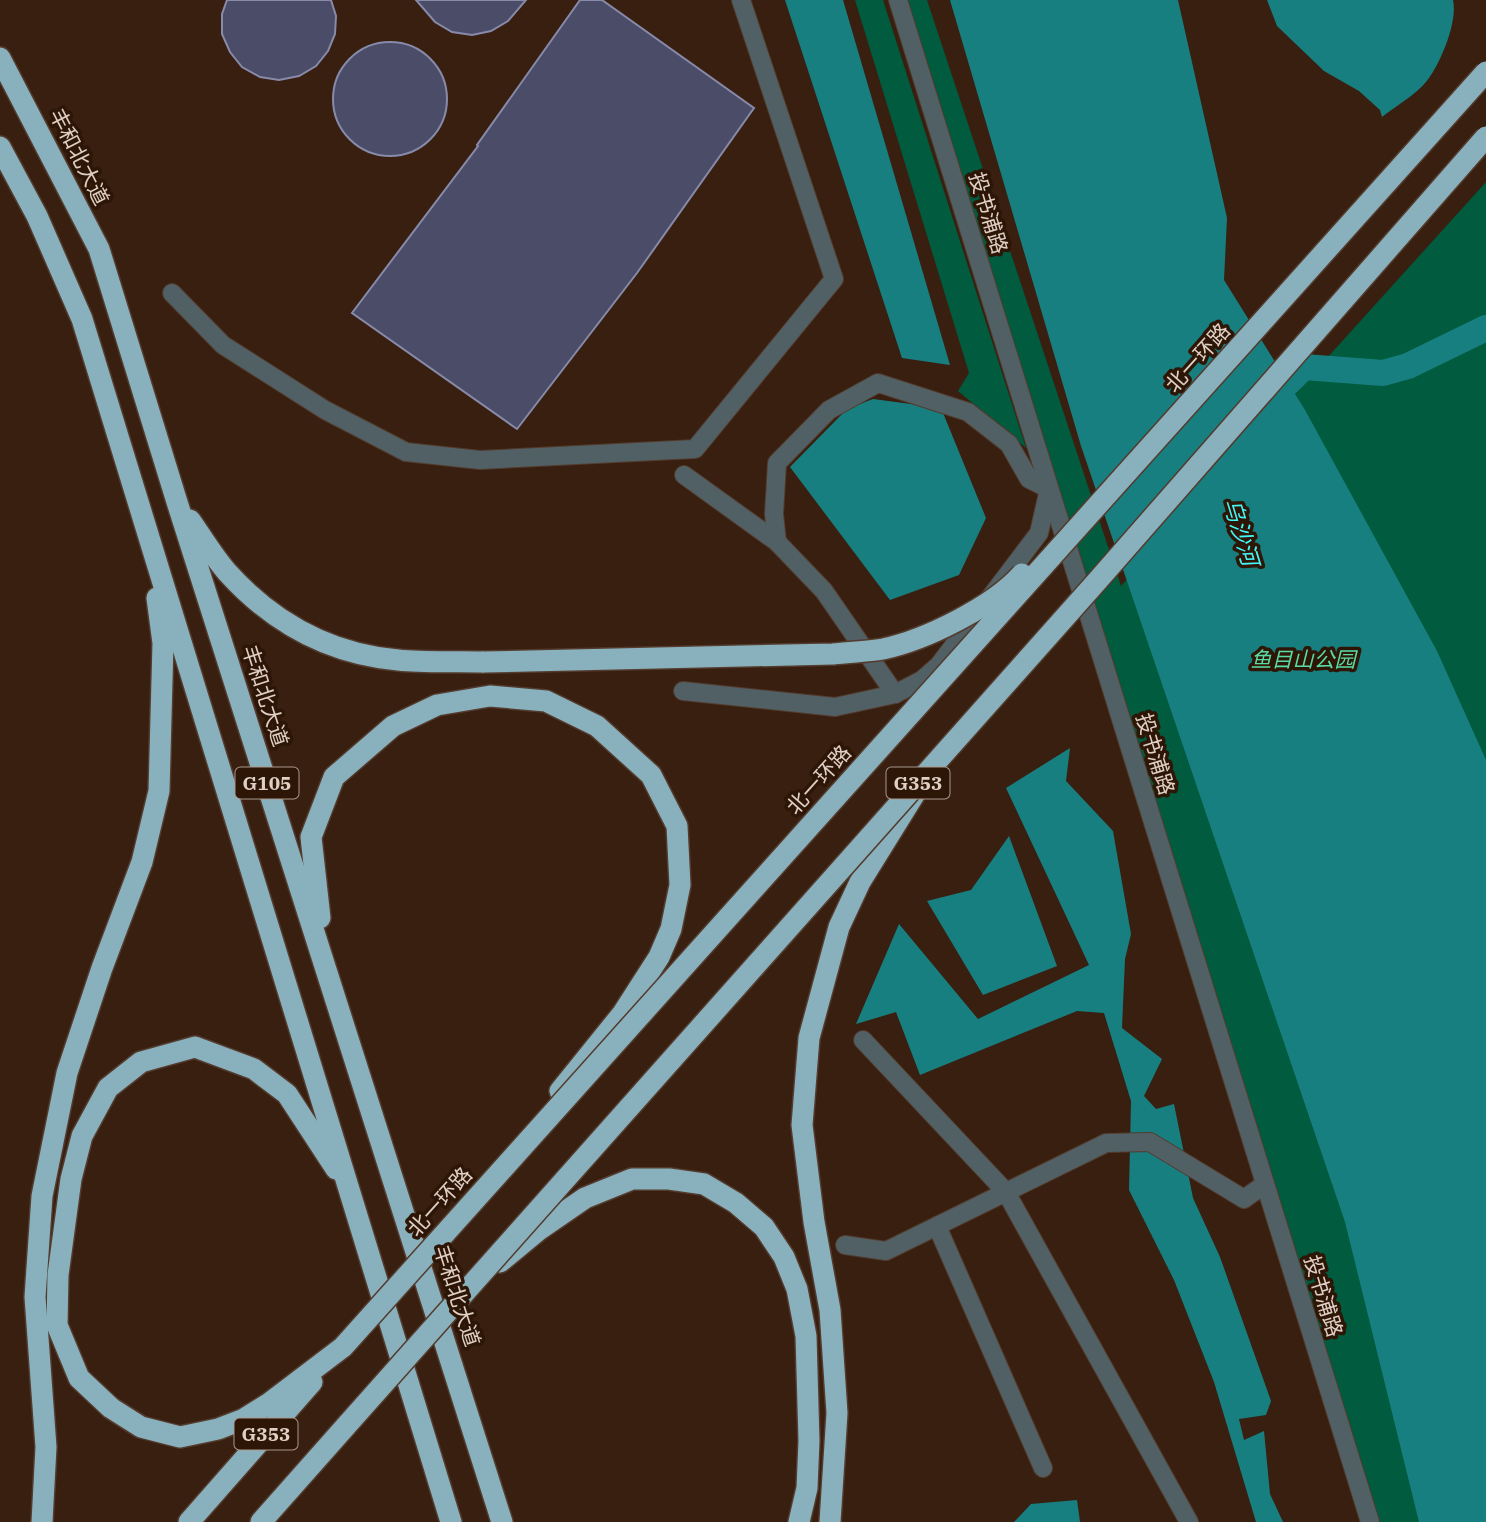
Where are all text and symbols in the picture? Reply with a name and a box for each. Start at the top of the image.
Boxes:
street label: 丰和北大道 [44,103,116,210]
street label: 投书浦路 [963,168,1015,257]
street label: 北一环路 [1159,317,1236,398]
water label: 乌沙河 [1218,494,1268,573]
street label: 丰和北大道 [236,641,295,750]
park label: 鱼目山公园 [1251,645,1358,673]
street label: 投书浦路 [1130,709,1182,798]
street label: 北一环路 [780,739,857,820]
road number: G105 [236,768,298,798]
road number: G353 [886,768,950,798]
street label: 北一环路 [401,1161,478,1242]
street label: 丰和北大道 [428,1241,487,1350]
street label: 投书浦路 [1298,1251,1350,1340]
road number: G353 [234,1418,298,1450]

